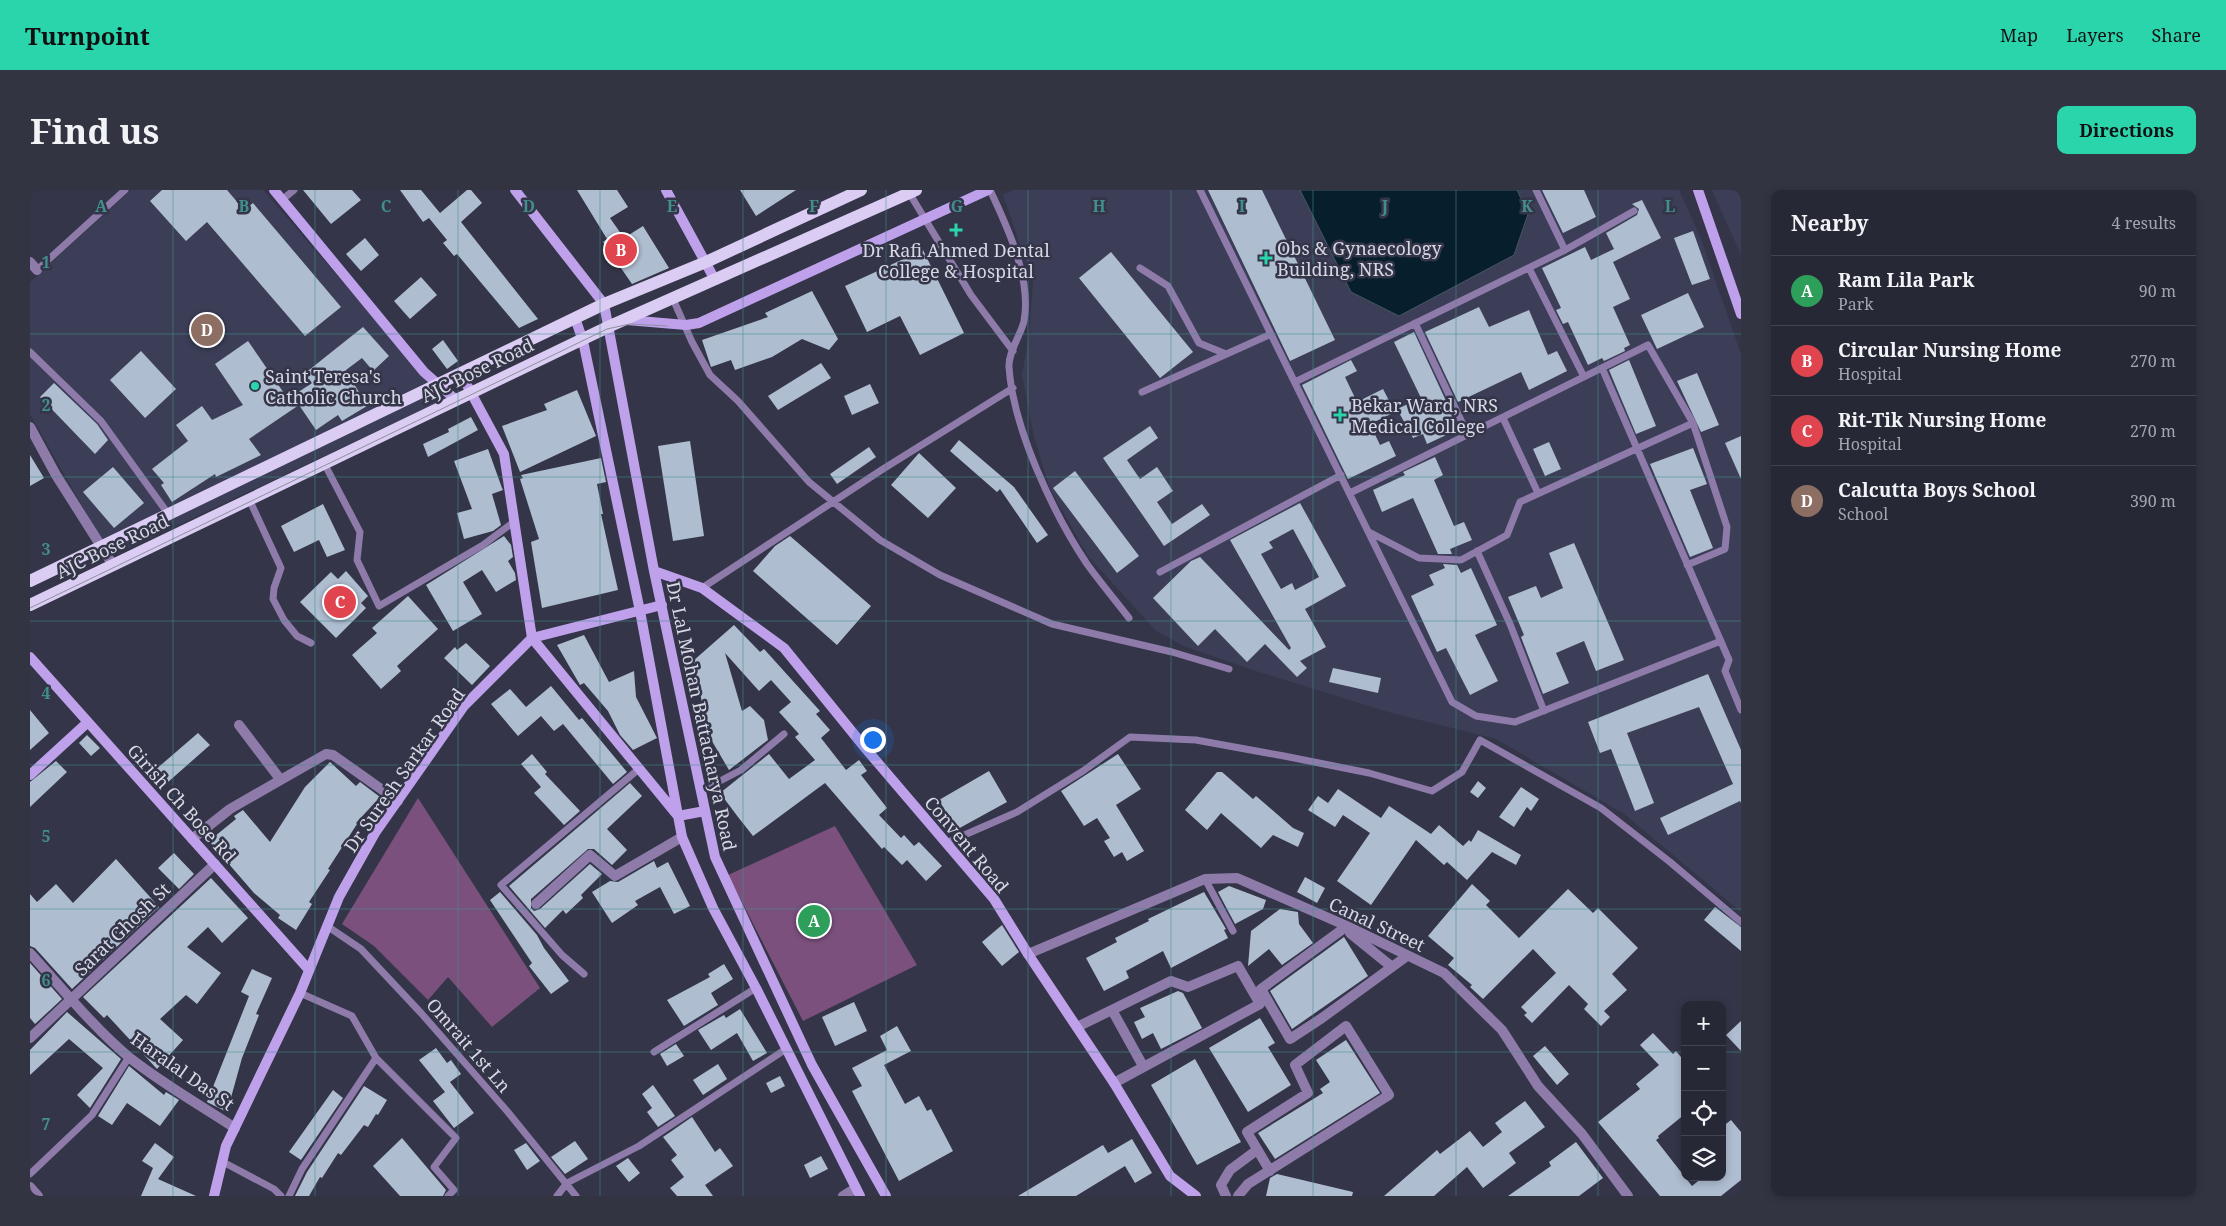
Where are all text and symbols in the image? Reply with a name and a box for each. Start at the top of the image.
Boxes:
text: Turnpoint [25,19,150,52]
text: Map [2000,23,2038,47]
text: Layers [2066,23,2124,47]
text: Share [2152,23,2201,47]
button: Directions [2057,106,2196,154]
text: Find us [30,107,159,154]
text: A [95,195,108,217]
text: B [239,195,250,217]
text: C [381,195,392,217]
text: D [523,195,535,217]
text: E [667,195,677,217]
text: F [809,195,819,217]
text: G [951,195,963,217]
text: H [1092,195,1106,217]
text: I [1239,195,1245,217]
text: J [1381,195,1389,217]
text: K [1521,195,1533,217]
text: L [1665,195,1675,217]
text: Nearby [1791,209,1869,237]
text: 4 results [2112,212,2176,234]
marker: Dr Rafi Ahmed Dental College & Hospital [949,223,963,237]
pin: B [605,231,637,269]
place label: Obs & Gynaecology Building, NRS [1277,236,1443,281]
place label: Dr Rafi Ahmed Dental College & Hospital [862,238,1050,283]
text: 1 [41,251,51,273]
marker: Obs & Gynaecology Building, NRS [1259,251,1273,265]
text: Ram Lila Park [1838,267,1974,293]
text: A [1801,280,1813,302]
text: 90 m [2139,280,2176,302]
text: Park [1838,293,1874,315]
pin: D [191,311,223,349]
street label: AJC Bose Road [417,332,537,408]
text: Circular Nursing Home [1838,337,2061,363]
text: B [1802,350,1812,372]
text: 270 m [2130,350,2176,372]
text: Hospital [1838,363,1902,385]
place label: Saint Teresa's Catholic Church [265,364,402,409]
marker: Saint Teresa's Catholic Church [249,380,261,392]
place label: Bekar Ward, NRS Medical College [1351,393,1498,438]
text: 2 [41,394,51,416]
text: Rit-Tik Nursing Home [1838,407,2046,433]
marker: Bekar Ward, NRS Medical College [1333,408,1347,422]
text: C [1802,420,1812,442]
text: 270 m [2130,420,2176,442]
text: Hospital [1838,433,1902,455]
text: Calcutta Boys School [1838,477,2036,503]
text: D [1801,490,1813,512]
text: 390 m [2130,490,2176,512]
text: School [1838,503,1888,525]
street label: AJC Bose Road [52,508,172,584]
text: 3 [41,538,51,560]
street label: Dr Lal Mohan Battacharya Road [662,579,742,853]
pin: C [324,583,356,621]
text: 4 [41,682,51,704]
street label: Dr Suresh Sarkar Road [338,683,470,857]
your location [860,727,886,753]
street label: Girish Ch Bose Rd [122,739,242,867]
street label: Convent Road [920,791,1014,897]
text: 5 [41,825,51,847]
street label: Sarat Ghosh St [69,877,175,981]
street label: Canal Street [1325,891,1429,957]
pin: A [798,902,830,940]
text: 6 [41,969,51,991]
street label: Omrait 1st Ln [421,993,517,1097]
map controls [1681,1001,1726,1181]
button: + [1681,1001,1726,1046]
street label: Haralal Das St [127,1027,239,1115]
button: − [1681,1046,1726,1091]
button: locate [1681,1091,1726,1136]
text: 7 [41,1113,51,1135]
button: layers [1681,1136,1726,1181]

